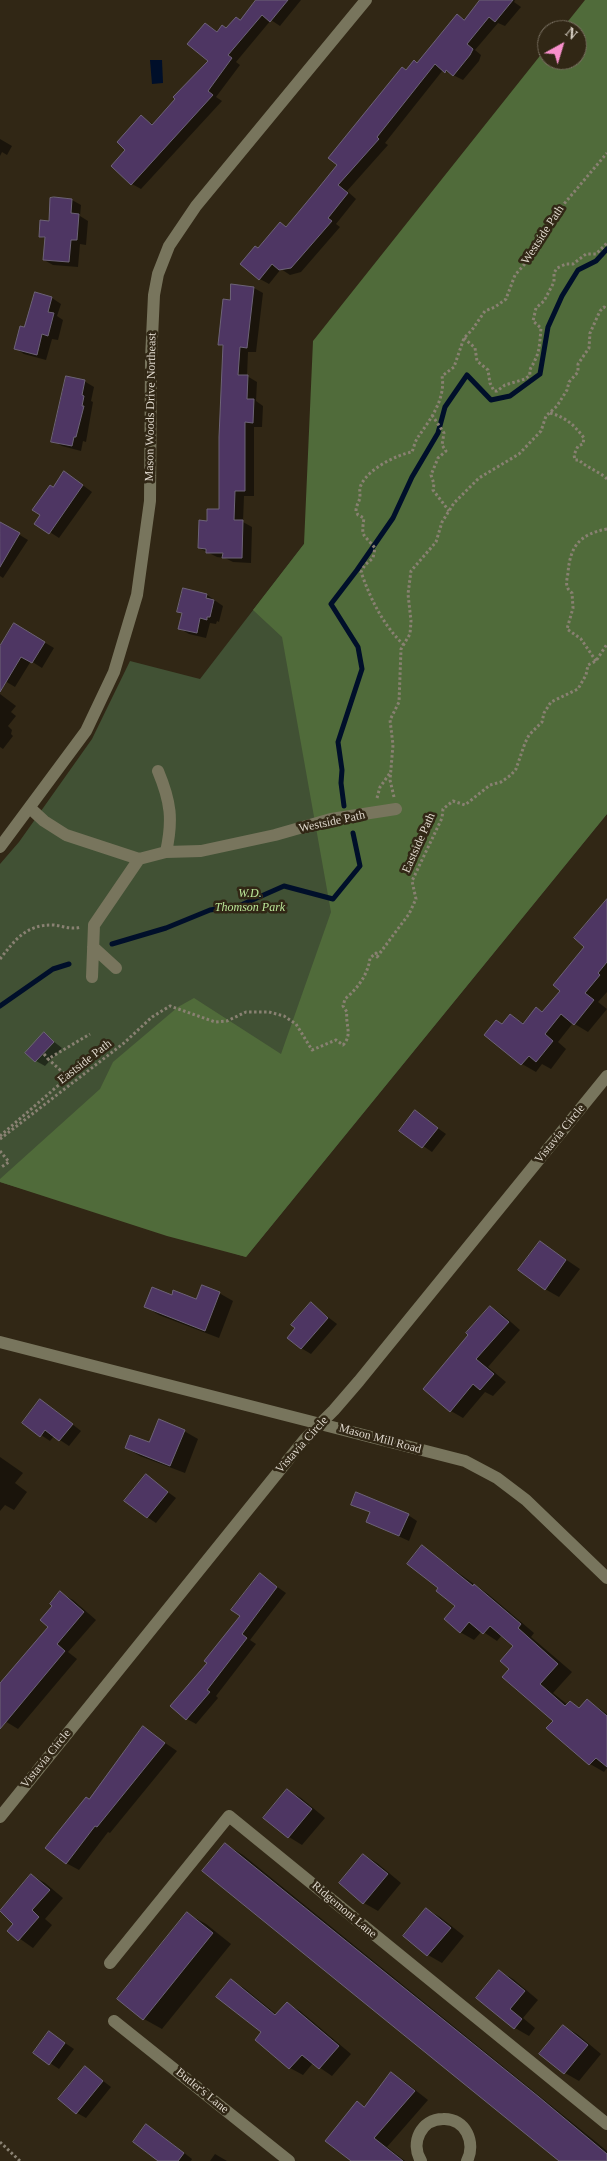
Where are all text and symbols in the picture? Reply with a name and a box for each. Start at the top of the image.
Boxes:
north arrow [537,20,587,70]
text: N [562,25,580,43]
street label: Westside Path [519,203,567,267]
street label: Mason Woods Drive Northeast [143,333,159,481]
street label: Westside Path [298,808,366,836]
street label: Eastside Path [399,811,439,875]
park label: W.D. Thomson Park [215,887,285,915]
street label: Eastside Path [55,1037,115,1087]
street label: Vistavia Circle [532,1102,588,1166]
street label: Vistavia Circle [273,1414,331,1476]
street label: Mason Mill Road [337,1421,423,1457]
street label: Vistavia Circle [18,1727,74,1791]
street label: Ridgemont Lane [309,1879,379,1941]
street label: Butler's Lane [173,2065,231,2117]

